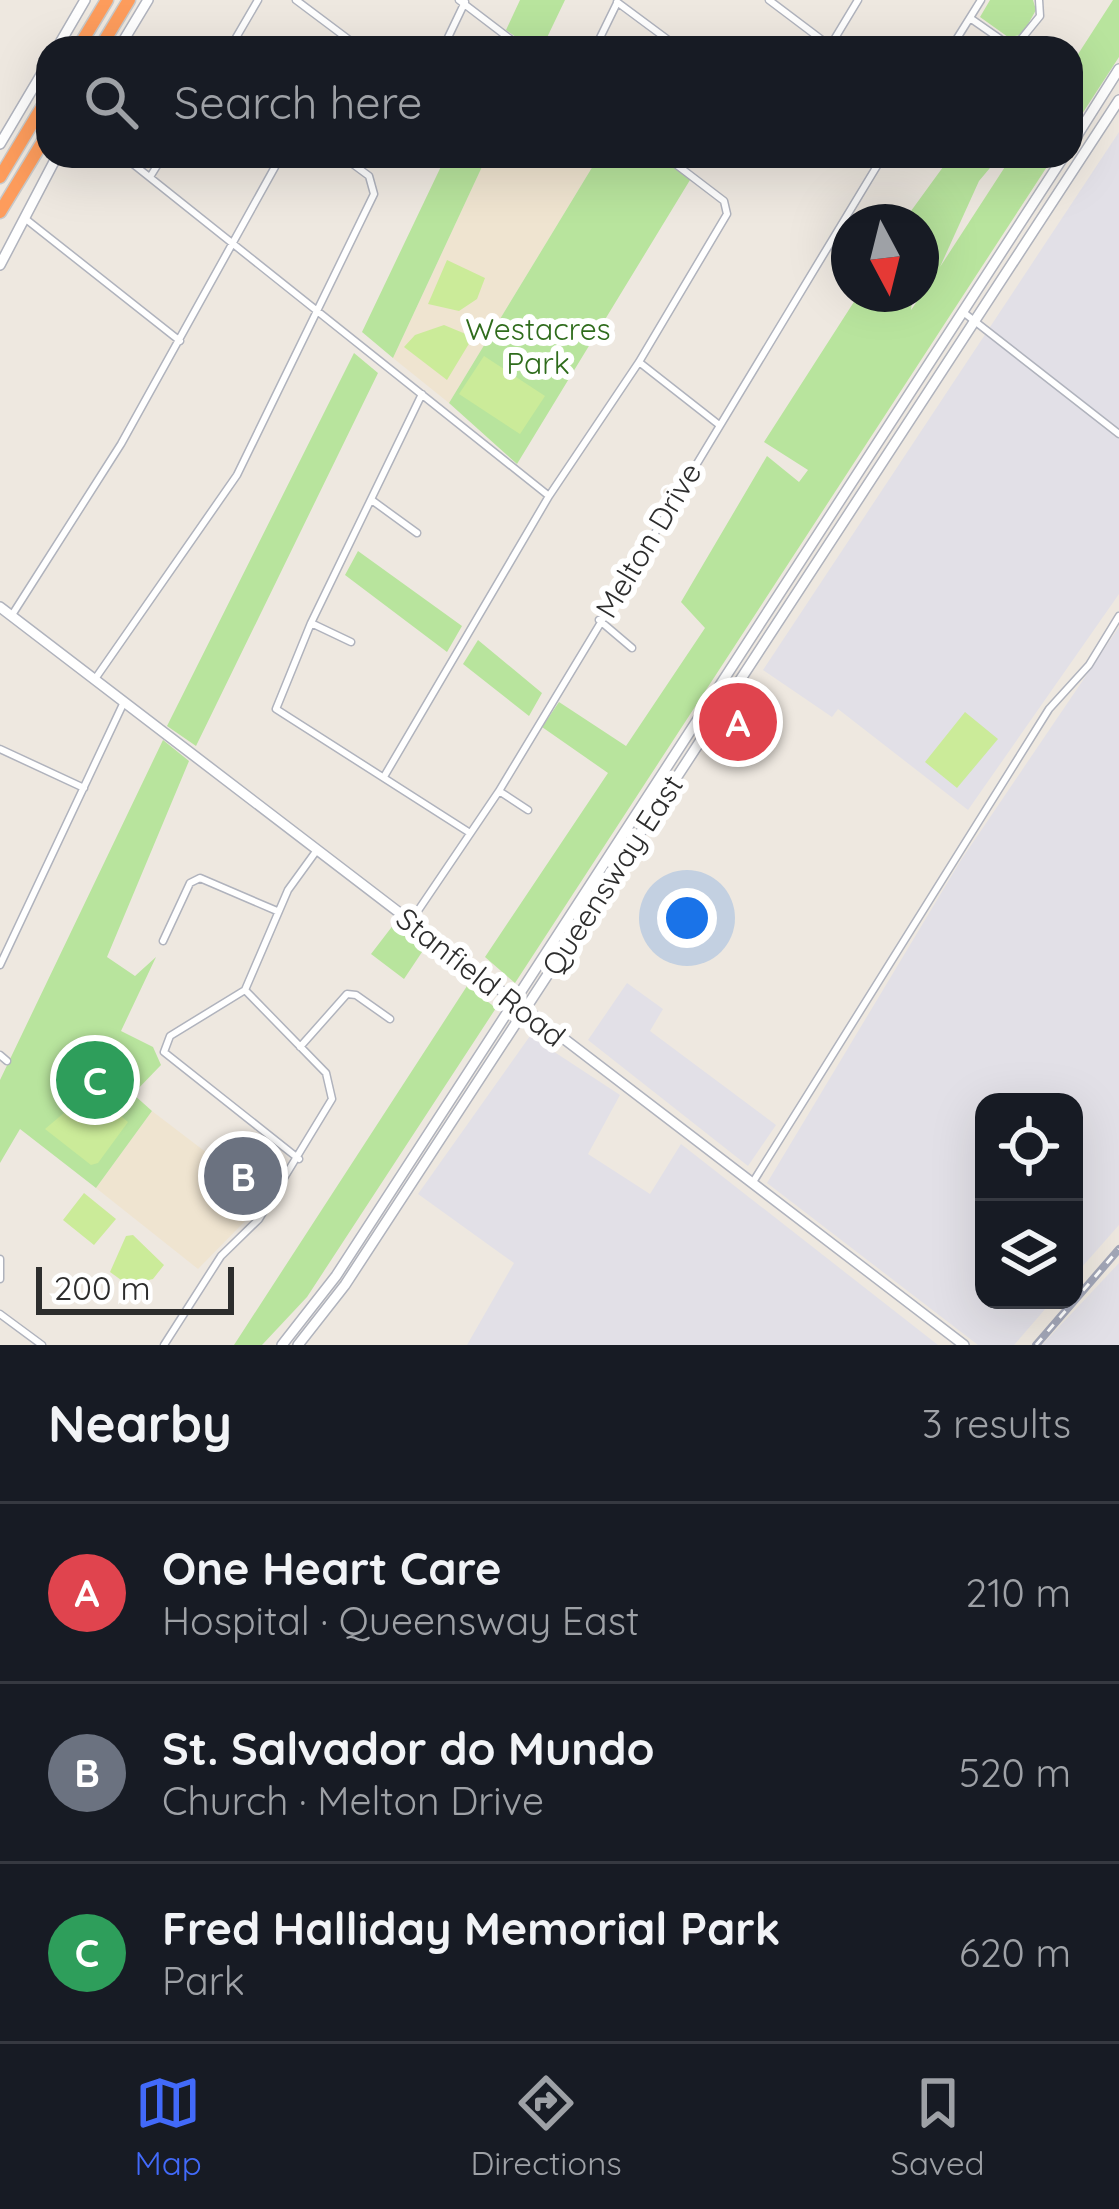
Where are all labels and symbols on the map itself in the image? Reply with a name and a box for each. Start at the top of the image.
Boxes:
north arrow [831,204,939,312]
park label: Westacres Park [465,310,611,382]
street label: Melton Drive [587,455,709,625]
pin: A [699,677,777,767]
street label: Queensway East [533,768,691,982]
your location [657,888,717,948]
street label: Stanfield Road [389,899,573,1055]
pin: C [56,1035,134,1125]
pin: B [204,1131,282,1221]
scale bar [36,1261,234,1314]

